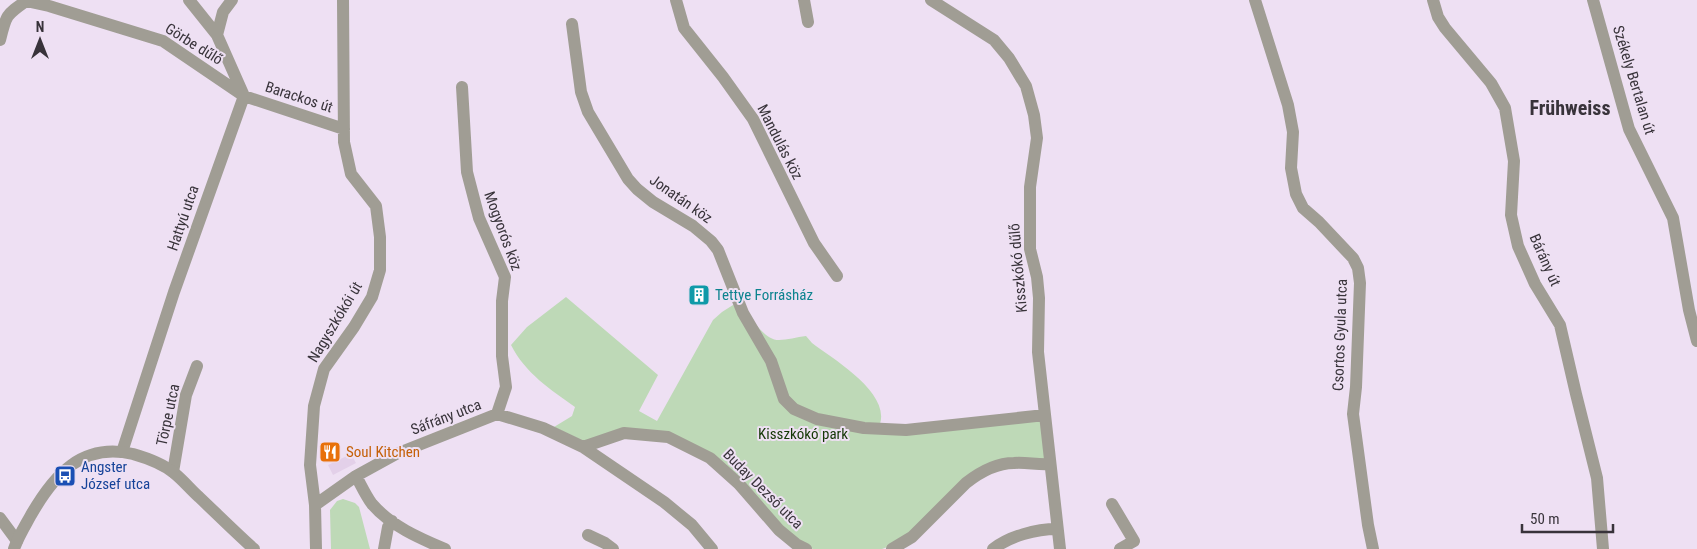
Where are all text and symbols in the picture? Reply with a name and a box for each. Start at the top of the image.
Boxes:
north arrow [15,15,65,65]
text: N [36,19,44,35]
street label: Görbe dűlő [162,19,226,69]
street label: Székely Bertalan út [1609,23,1659,137]
street label: Barackos út [263,78,335,116]
district label: Frühweiss [1529,96,1611,120]
street label: Mandulás köz [753,101,807,183]
street label: Jonatán köz [646,171,716,227]
street label: Hattyú utca [163,183,203,253]
street label: Mogyorós köz [480,189,526,273]
street label: Kisszkókó dűlő [1005,223,1031,313]
street label: Bárány út [1525,231,1565,289]
street label: Nagyszkókói út [304,278,366,366]
street label: Csortos Gyula utca [1329,279,1351,391]
building icon: Tettye Forrásház [687,283,711,307]
place label: Tettye Forrásház [715,286,813,304]
street label: Törpe utca [153,382,183,448]
street label: Sáfrány utca [408,395,484,439]
park label: Kisszkókó park [758,425,848,443]
restaurant icon: Soul Kitchen [318,440,342,464]
place label: Soul Kitchen [346,443,420,461]
street label: Buday Dezső utca [719,445,807,533]
place label: Angster József utca [81,458,150,493]
bus stop icon: Angster József utca [53,464,77,488]
scale bar [1522,502,1613,534]
text: 50 m [1530,510,1560,528]

